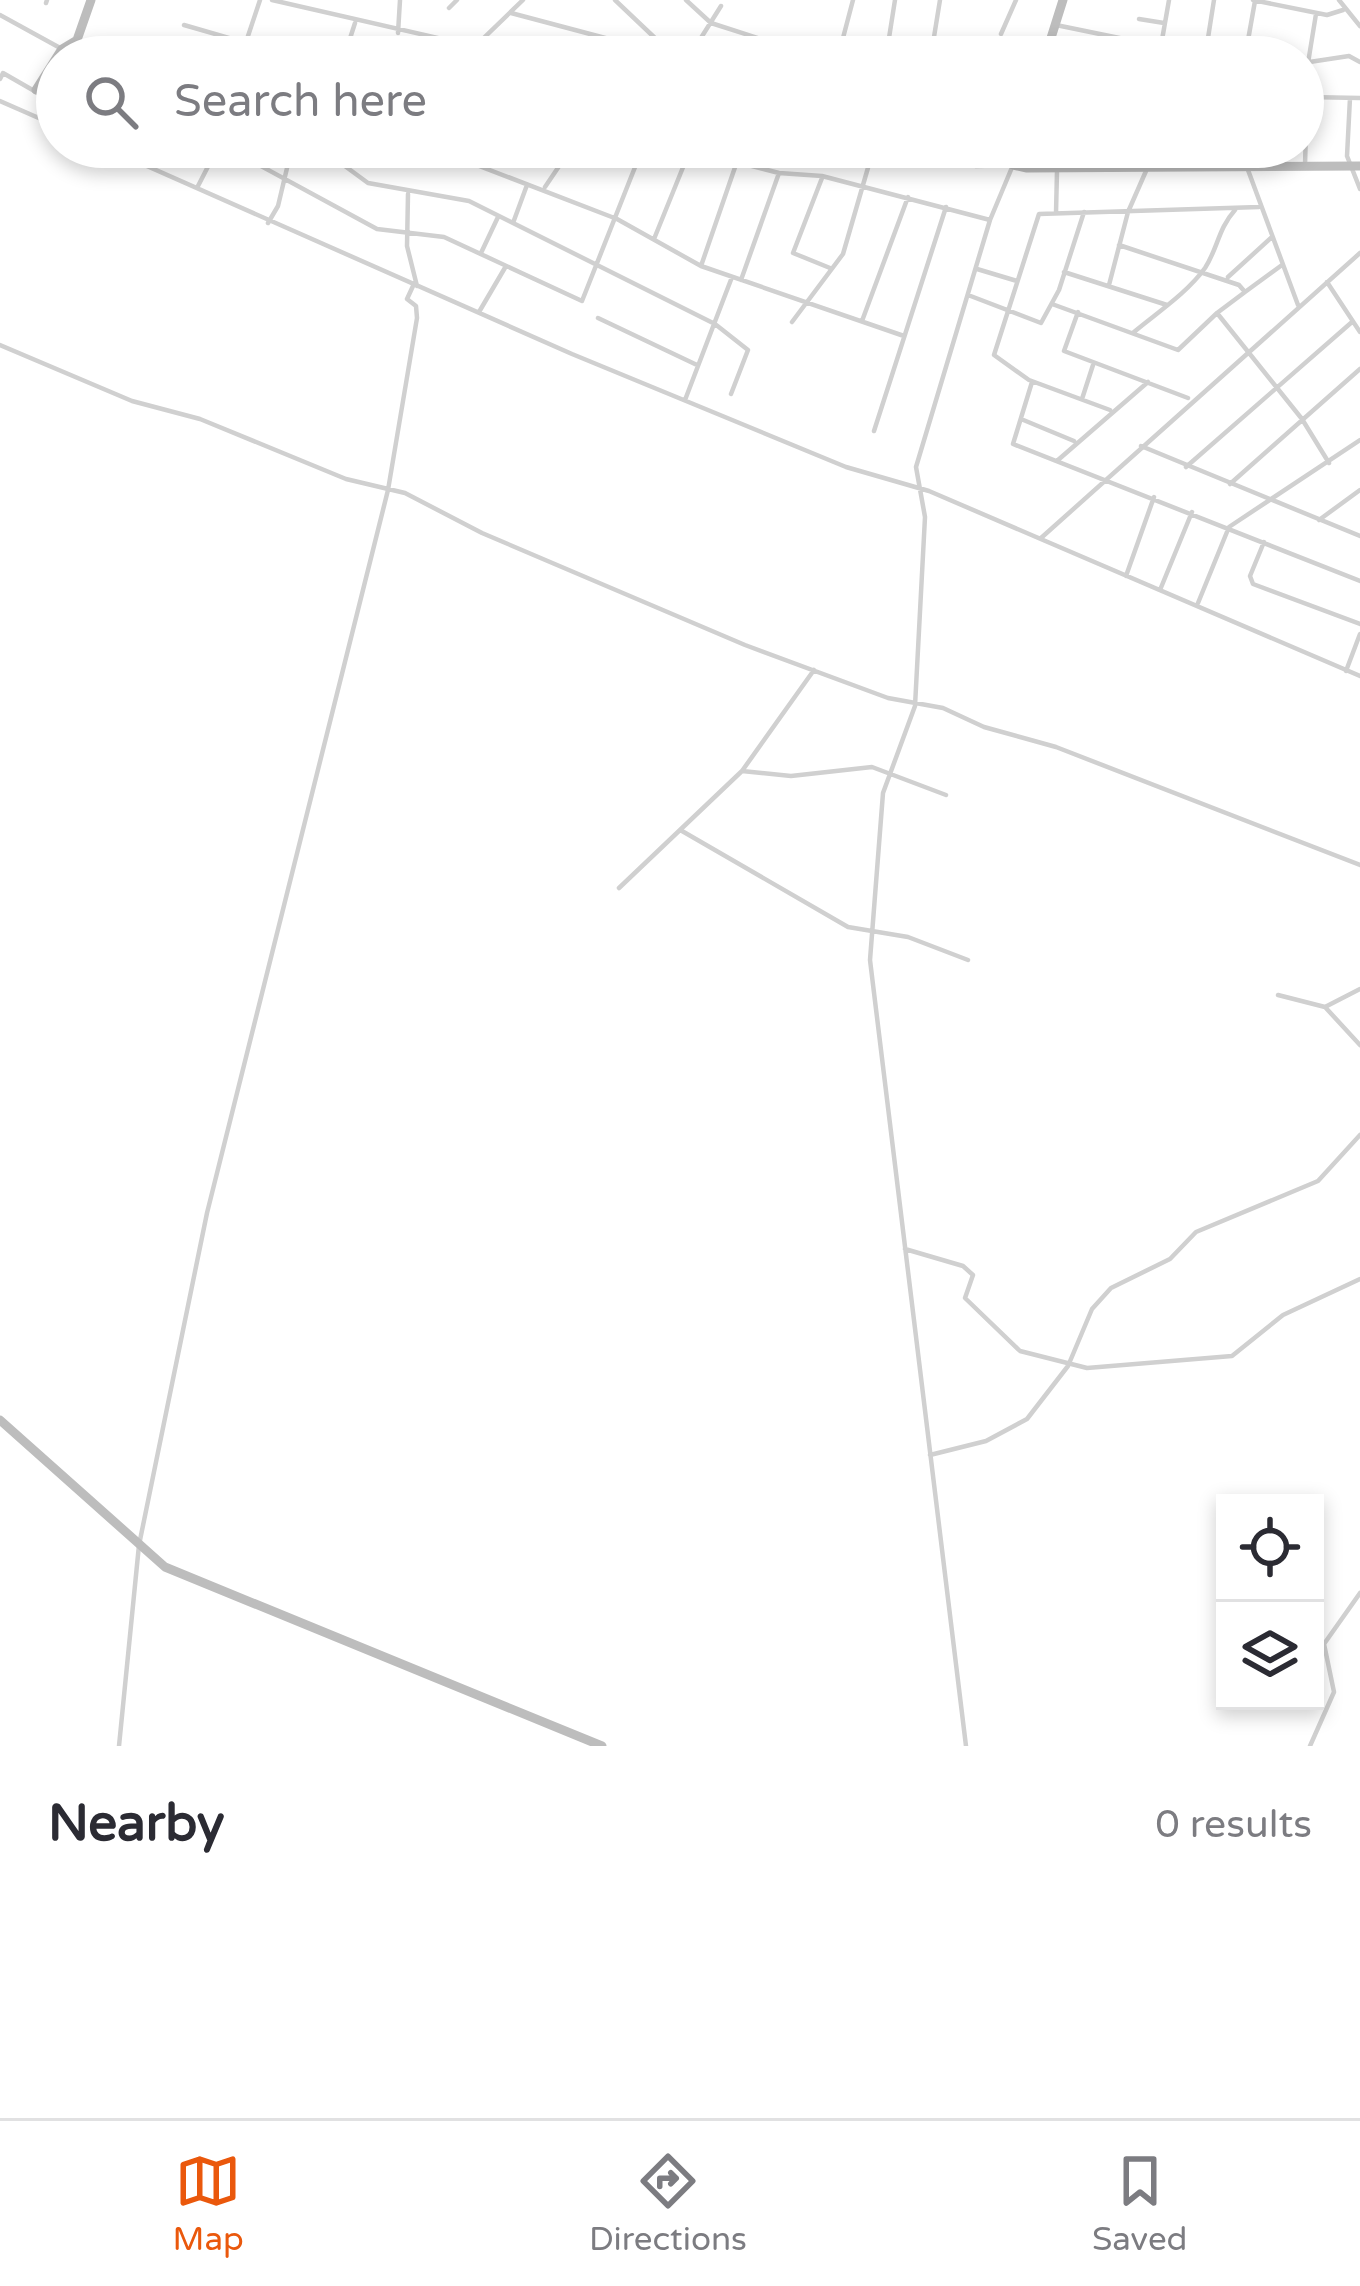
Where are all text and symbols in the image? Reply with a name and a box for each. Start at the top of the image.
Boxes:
search box [36,36,1324,168]
icon: search [78,69,144,135]
text: Search here [174,75,427,129]
map controls [1216,1494,1324,1710]
button: locate [1216,1494,1324,1602]
button: layers [1216,1602,1324,1710]
text: Nearby [48,1793,225,1855]
text: 0 results [1155,1801,1312,1848]
tab: Map [173,2148,244,2259]
tab: Directions [589,2148,747,2259]
tab: Saved [1092,2148,1187,2259]

